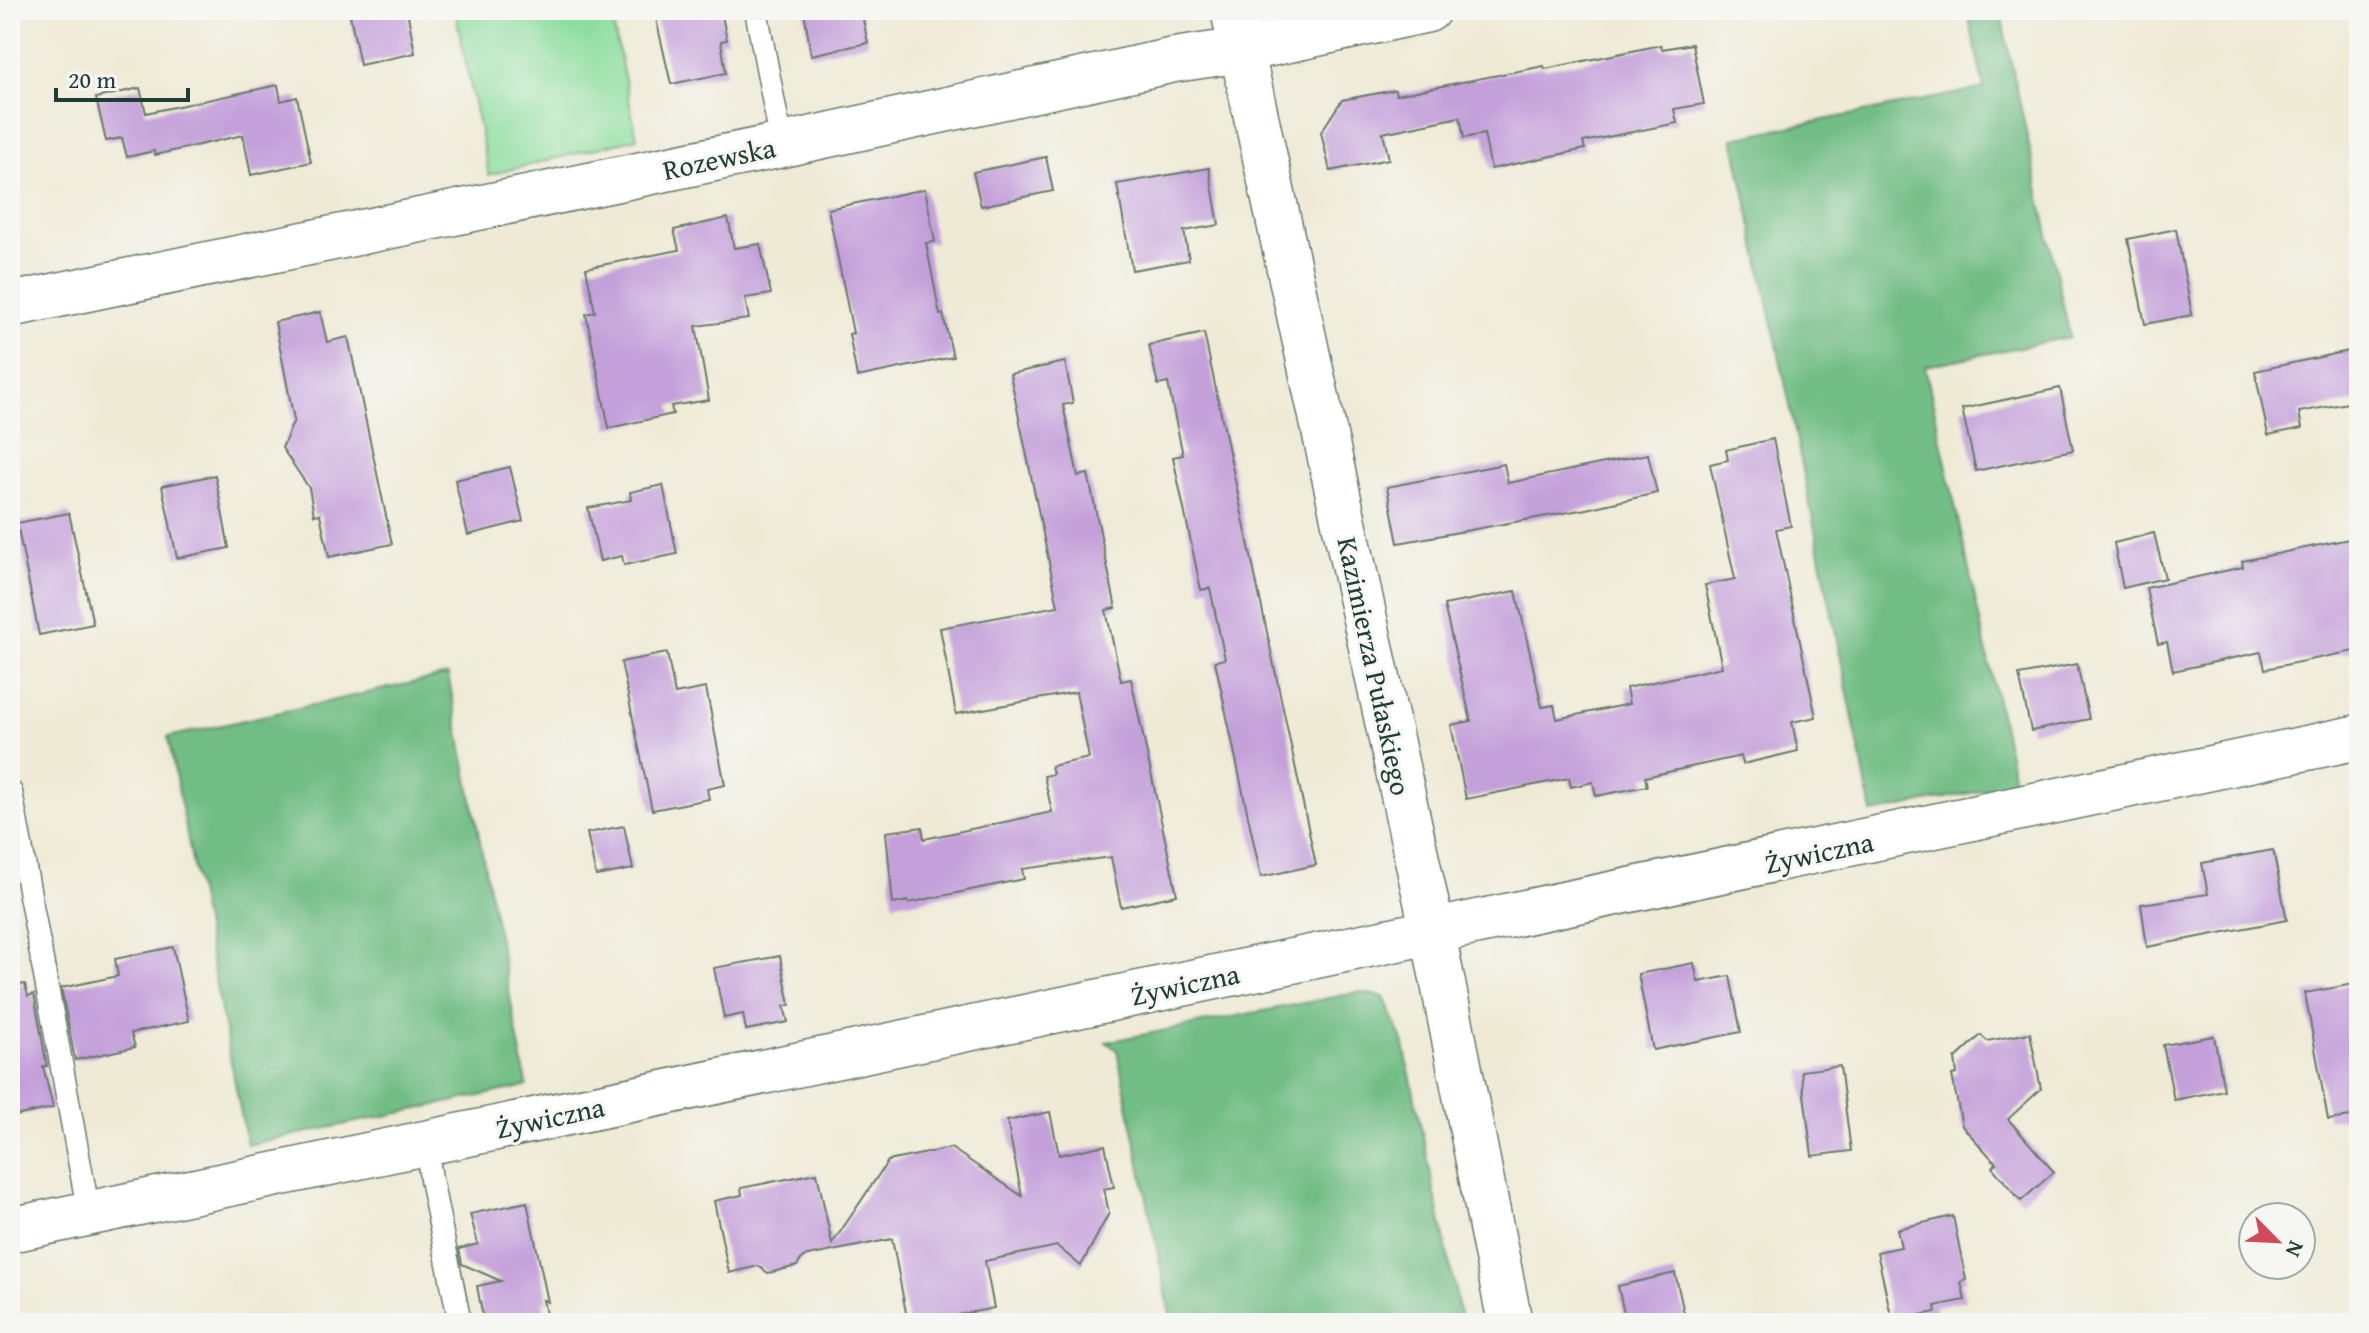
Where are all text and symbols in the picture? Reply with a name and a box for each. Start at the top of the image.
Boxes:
scale bar [56,52,188,102]
text: 20 m [68,62,116,97]
street label: Rozewska [659,126,780,190]
street label: Kazimierza Pułaskiego [1328,533,1422,799]
street label: Żywiczna [1761,820,1878,884]
street label: Żywiczna [1127,952,1244,1016]
street label: Żywiczna [492,1085,609,1149]
north arrow [2237,1201,2317,1281]
text: N [2278,1236,2313,1263]

